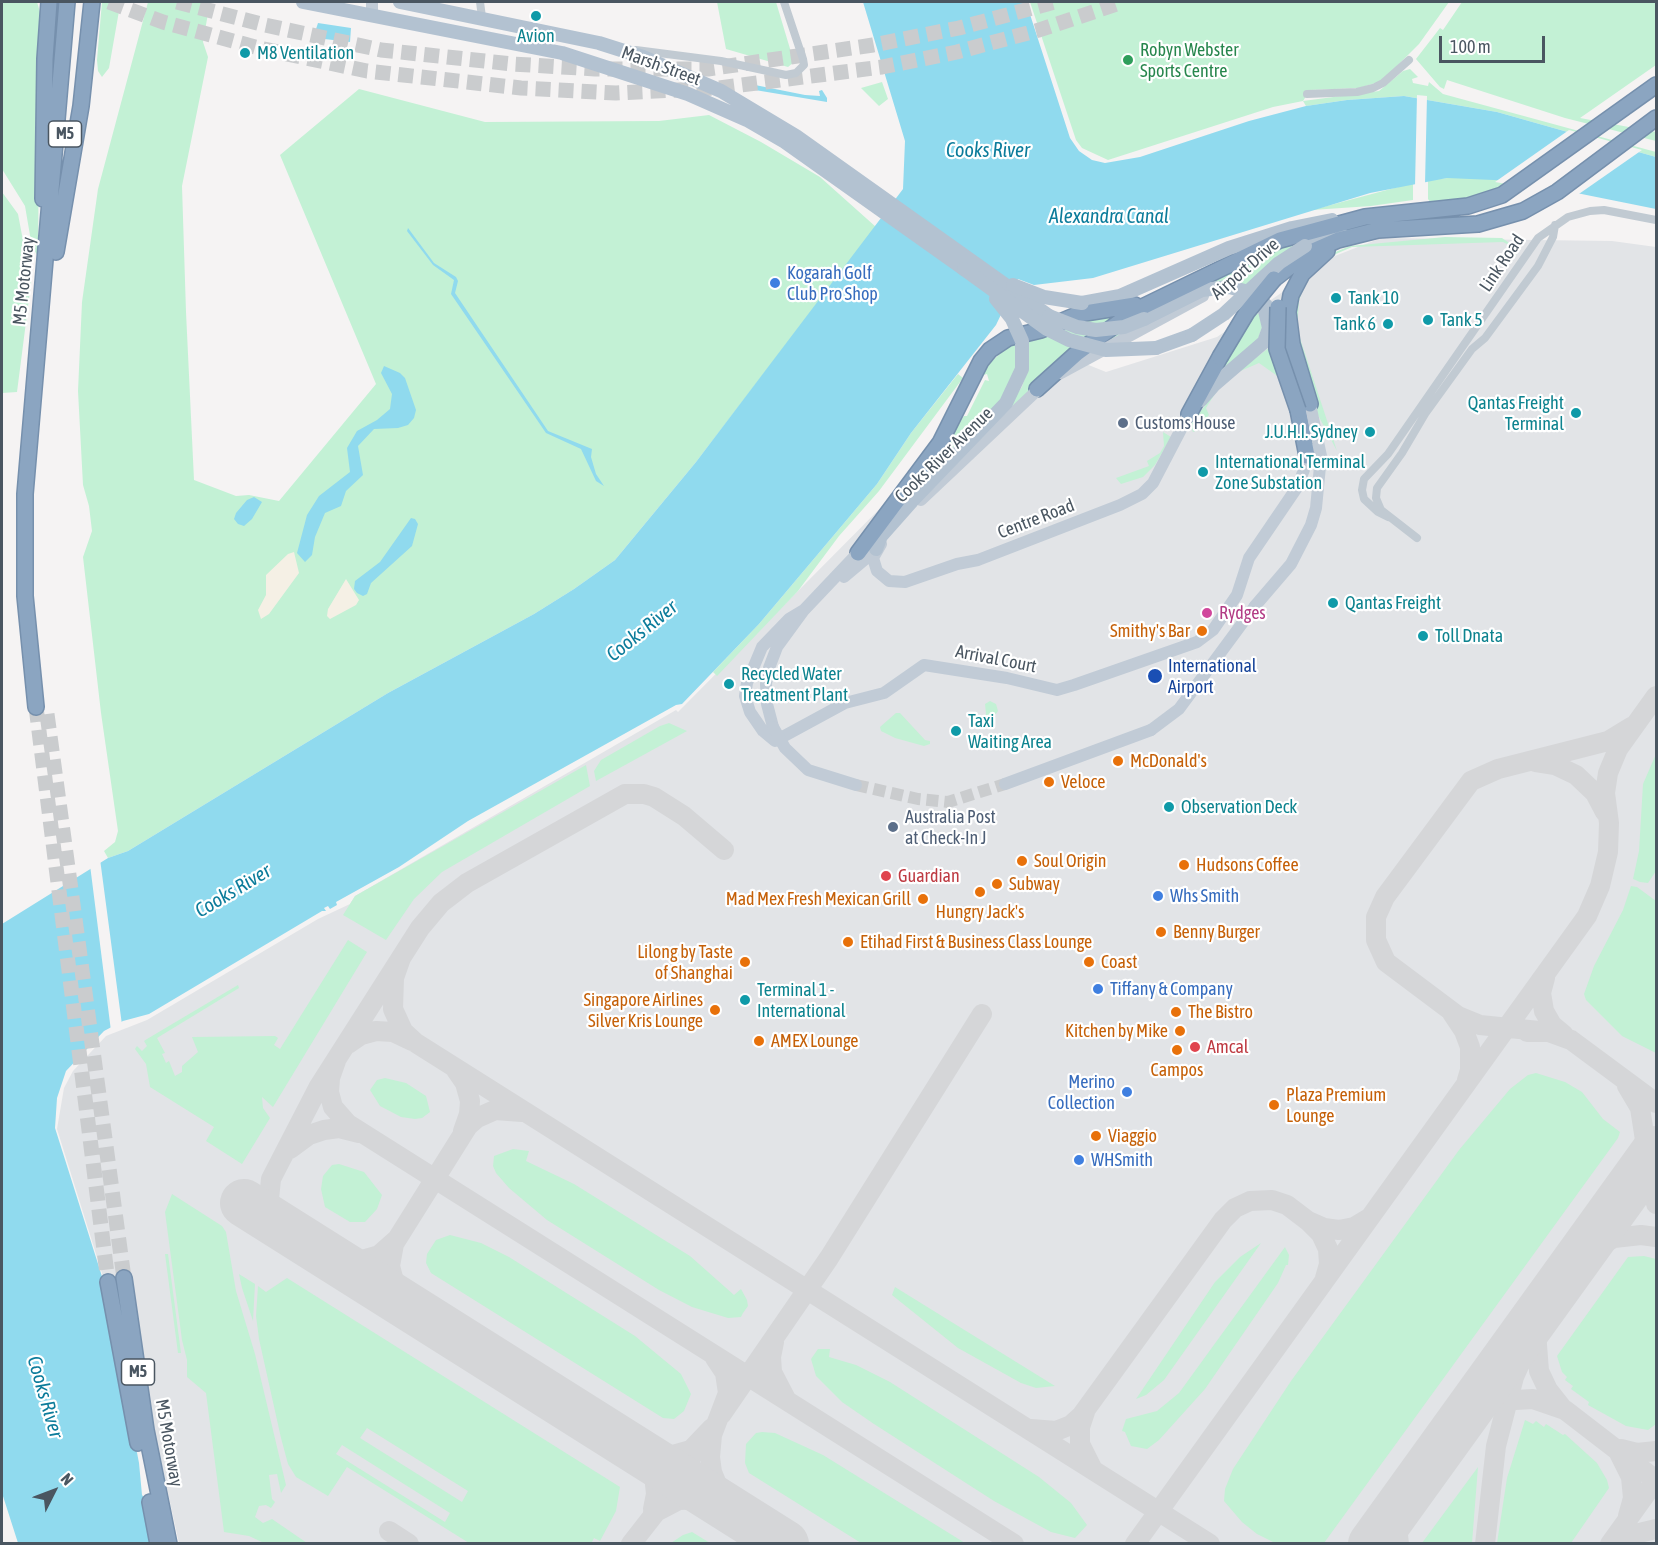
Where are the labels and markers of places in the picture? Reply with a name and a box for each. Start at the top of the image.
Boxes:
marker: Avion [529,9,543,23]
place label: Avion [517,25,555,47]
place label: Robyn Webster Sports Centre [1140,39,1238,82]
place label: M8 Ventilation [257,42,354,64]
marker: M8 Ventilation [238,46,252,60]
marker: Robyn Webster Sports Centre [1121,53,1135,67]
place label: Kogarah Golf Club Pro Shop [787,262,878,304]
marker: Kogarah Golf Club Pro Shop [768,276,782,290]
place label: Tank 10 [1348,287,1399,309]
marker: Tank 10 [1329,291,1343,305]
place label: Tank 5 [1440,309,1483,331]
place label: Tank 6 [1333,313,1376,335]
marker: Tank 5 [1421,313,1435,327]
marker: Tank 6 [1381,317,1395,331]
place label: Qantas Freight Terminal [1468,392,1564,434]
marker: Qantas Freight Terminal [1569,406,1583,420]
place label: Customs House [1135,412,1236,434]
marker: Customs House [1116,416,1130,430]
place label: J.U.H.I. Sydney [1265,421,1358,443]
marker: J.U.H.I. Sydney [1363,425,1377,439]
place label: International Terminal Zone Substation [1215,451,1365,494]
marker: International Terminal Zone Substation [1196,465,1210,479]
place label: Qantas Freight [1345,592,1441,614]
marker: Qantas Freight [1326,596,1340,610]
place label: Rydges [1219,602,1266,624]
marker: Rydges [1200,606,1214,620]
place label: Smithy's Bar [1110,620,1190,642]
marker: Smithy's Bar [1195,624,1209,638]
place label: Toll Dnata [1435,625,1503,647]
marker: Toll Dnata [1416,629,1430,643]
place label: International Airport [1168,655,1257,698]
place label: Recycled Water Treatment Plant [741,663,848,706]
marker: International Airport [1146,667,1164,685]
marker: Recycled Water Treatment Plant [722,677,736,691]
place label: Taxi Waiting Area [968,710,1052,752]
marker: Taxi Waiting Area [949,724,963,738]
place label: McDonald's [1130,750,1207,772]
marker: McDonald's [1111,754,1125,768]
place label: Veloce [1061,771,1105,793]
marker: Veloce [1042,775,1056,789]
place label: Observation Deck [1181,796,1297,818]
marker: Observation Deck [1162,800,1176,814]
place label: Australia Post at Check-In J [905,806,996,848]
marker: Australia Post at Check-In J [886,820,900,834]
place label: Soul Origin [1034,850,1107,872]
marker: Soul Origin [1015,854,1029,868]
place label: Hudsons Coffee [1196,854,1299,876]
marker: Hudsons Coffee [1177,858,1191,872]
place label: Guardian [898,865,960,887]
marker: Guardian [879,869,893,883]
place label: Subway [1009,873,1060,895]
marker: Subway [990,877,1004,891]
marker: Hungry Jack's [973,885,987,899]
place label: Whs Smith [1170,885,1239,907]
place label: Mad Mex Fresh Mexican Grill [726,888,911,910]
marker: Whs Smith [1151,889,1165,903]
marker: Mad Mex Fresh Mexican Grill [916,892,930,906]
place label: Hungry Jack's [936,901,1024,923]
place label: Benny Burger [1173,921,1260,943]
marker: Benny Burger [1154,925,1168,939]
place label: Etihad First & Business Class Lounge [860,931,1092,953]
marker: Etihad First & Business Class Lounge [841,935,855,949]
place label: Lilong by Taste of Shanghai [637,941,733,984]
place label: Coast [1101,951,1137,973]
marker: Lilong by Taste of Shanghai [738,955,752,969]
marker: Coast [1082,955,1096,969]
place label: Tiffany & Company [1110,978,1233,1000]
place label: Terminal 1 - International [757,979,846,1022]
marker: Tiffany & Company [1091,982,1105,996]
place label: Singapore Airlines Silver Kris Lounge [583,989,703,1032]
marker: Terminal 1 - International [738,993,752,1007]
place label: The Bistro [1188,1001,1253,1023]
marker: Singapore Airlines Silver Kris Lounge [708,1003,722,1017]
marker: The Bistro [1169,1005,1183,1019]
place label: Kitchen by Mike [1065,1020,1168,1042]
marker: Kitchen by Mike [1173,1024,1187,1038]
place label: AMEX Lounge [771,1030,859,1052]
marker: AMEX Lounge [752,1034,766,1048]
place label: Amcal [1207,1036,1249,1058]
marker: Amcal [1188,1040,1202,1054]
marker: Campos [1170,1043,1184,1057]
place label: Campos [1151,1059,1203,1081]
place label: Merino Collection [1048,1071,1115,1114]
place label: Plaza Premium Lounge [1286,1084,1386,1126]
marker: Merino Collection [1120,1085,1134,1099]
marker: Plaza Premium Lounge [1267,1098,1281,1112]
place label: Viaggio [1108,1125,1157,1147]
marker: Viaggio [1089,1129,1103,1143]
place label: WHSmith [1091,1149,1153,1171]
marker: WHSmith [1072,1153,1086,1167]

